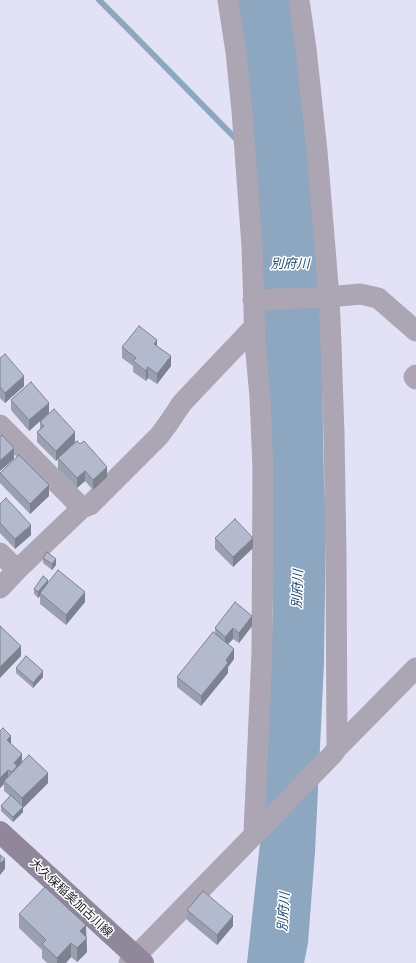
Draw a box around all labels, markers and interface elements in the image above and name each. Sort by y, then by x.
water label: 別府川 [271,256,309,272]
water label: 別府川 [290,569,306,609]
street label: 大久保稲美加古川線 [27,856,115,940]
water label: 別府川 [275,892,293,932]

